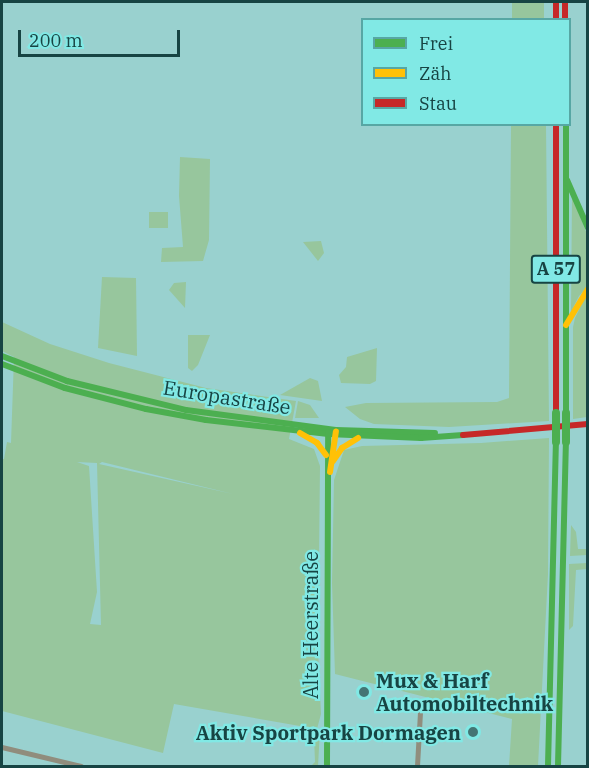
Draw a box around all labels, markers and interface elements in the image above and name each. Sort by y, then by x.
scale bar [21,18,183,56]
legend [361,18,571,126]
text: 200 m [29,29,83,52]
text: Frei [419,32,453,55]
text: Zäh [419,62,452,85]
text: Stau [419,92,457,115]
road number: A 57 [530,254,582,284]
street label: Europastraße [162,375,292,419]
street label: Alte Heerstraße [298,551,322,699]
place label: Mux & Harf Automobiltechnik [376,668,553,715]
marker: Mux & Harf Automobiltechnik [357,685,371,699]
place label: Aktiv Sportpark Dormagen [196,720,461,744]
marker: Aktiv Sportpark Dormagen [466,725,480,739]

